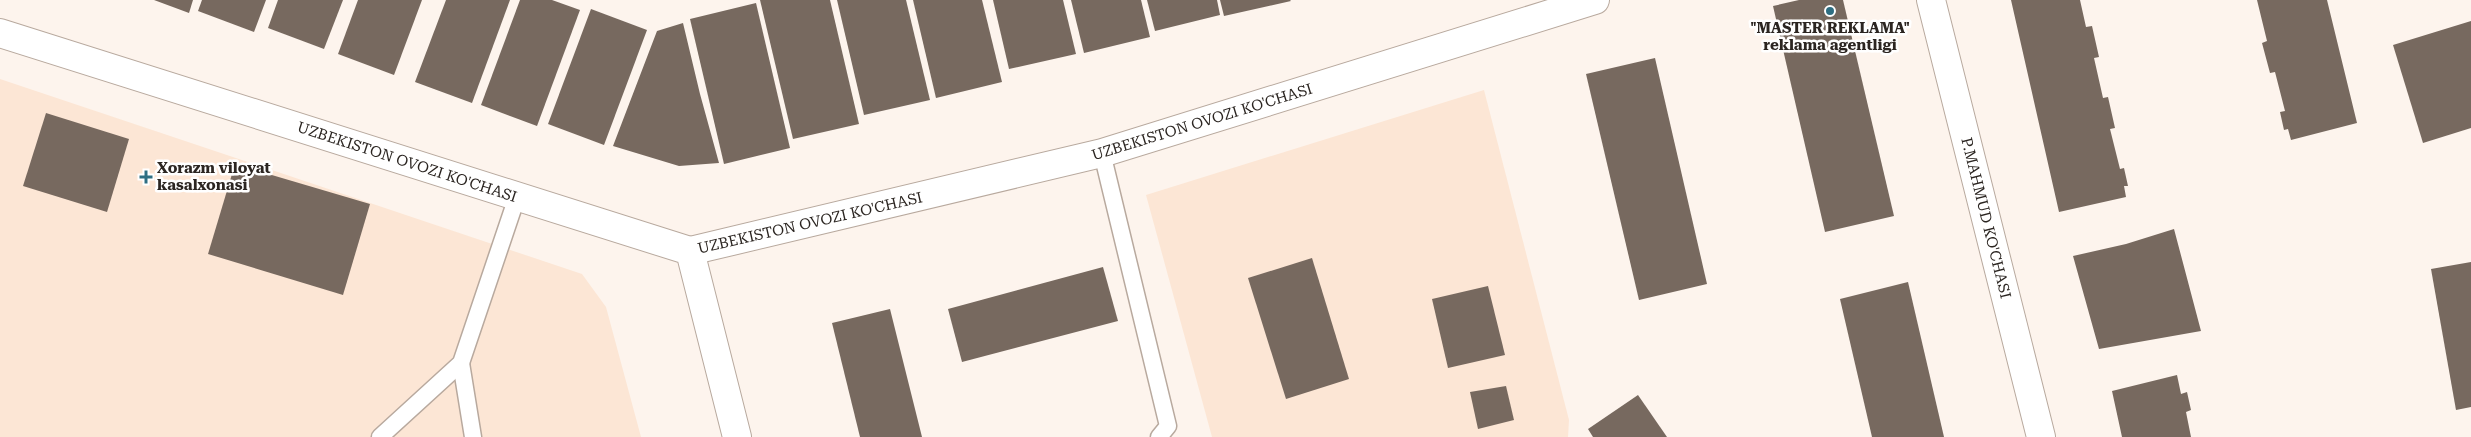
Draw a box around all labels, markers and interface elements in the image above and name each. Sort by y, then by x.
marker: "MASTER REKLAMA" reklama agentligi [1824,5,1836,17]
place label: "MASTER REKLAMA" reklama agentligi [1750,19,1910,54]
street label: UZBEKISTON OVOZI KO'CHASI [1089,80,1315,164]
street label: UZBEKISTON OVOZI KO'CHASI [295,118,519,206]
street label: P.MAHMUD KO'CHASI [1957,136,2015,300]
place label: Xorazm viloyat kasalxonasi [157,159,271,194]
marker: Xorazm viloyat kasalxonasi [139,170,153,184]
street label: UZBEKISTON OVOZI KO'CHASI [696,188,924,258]

